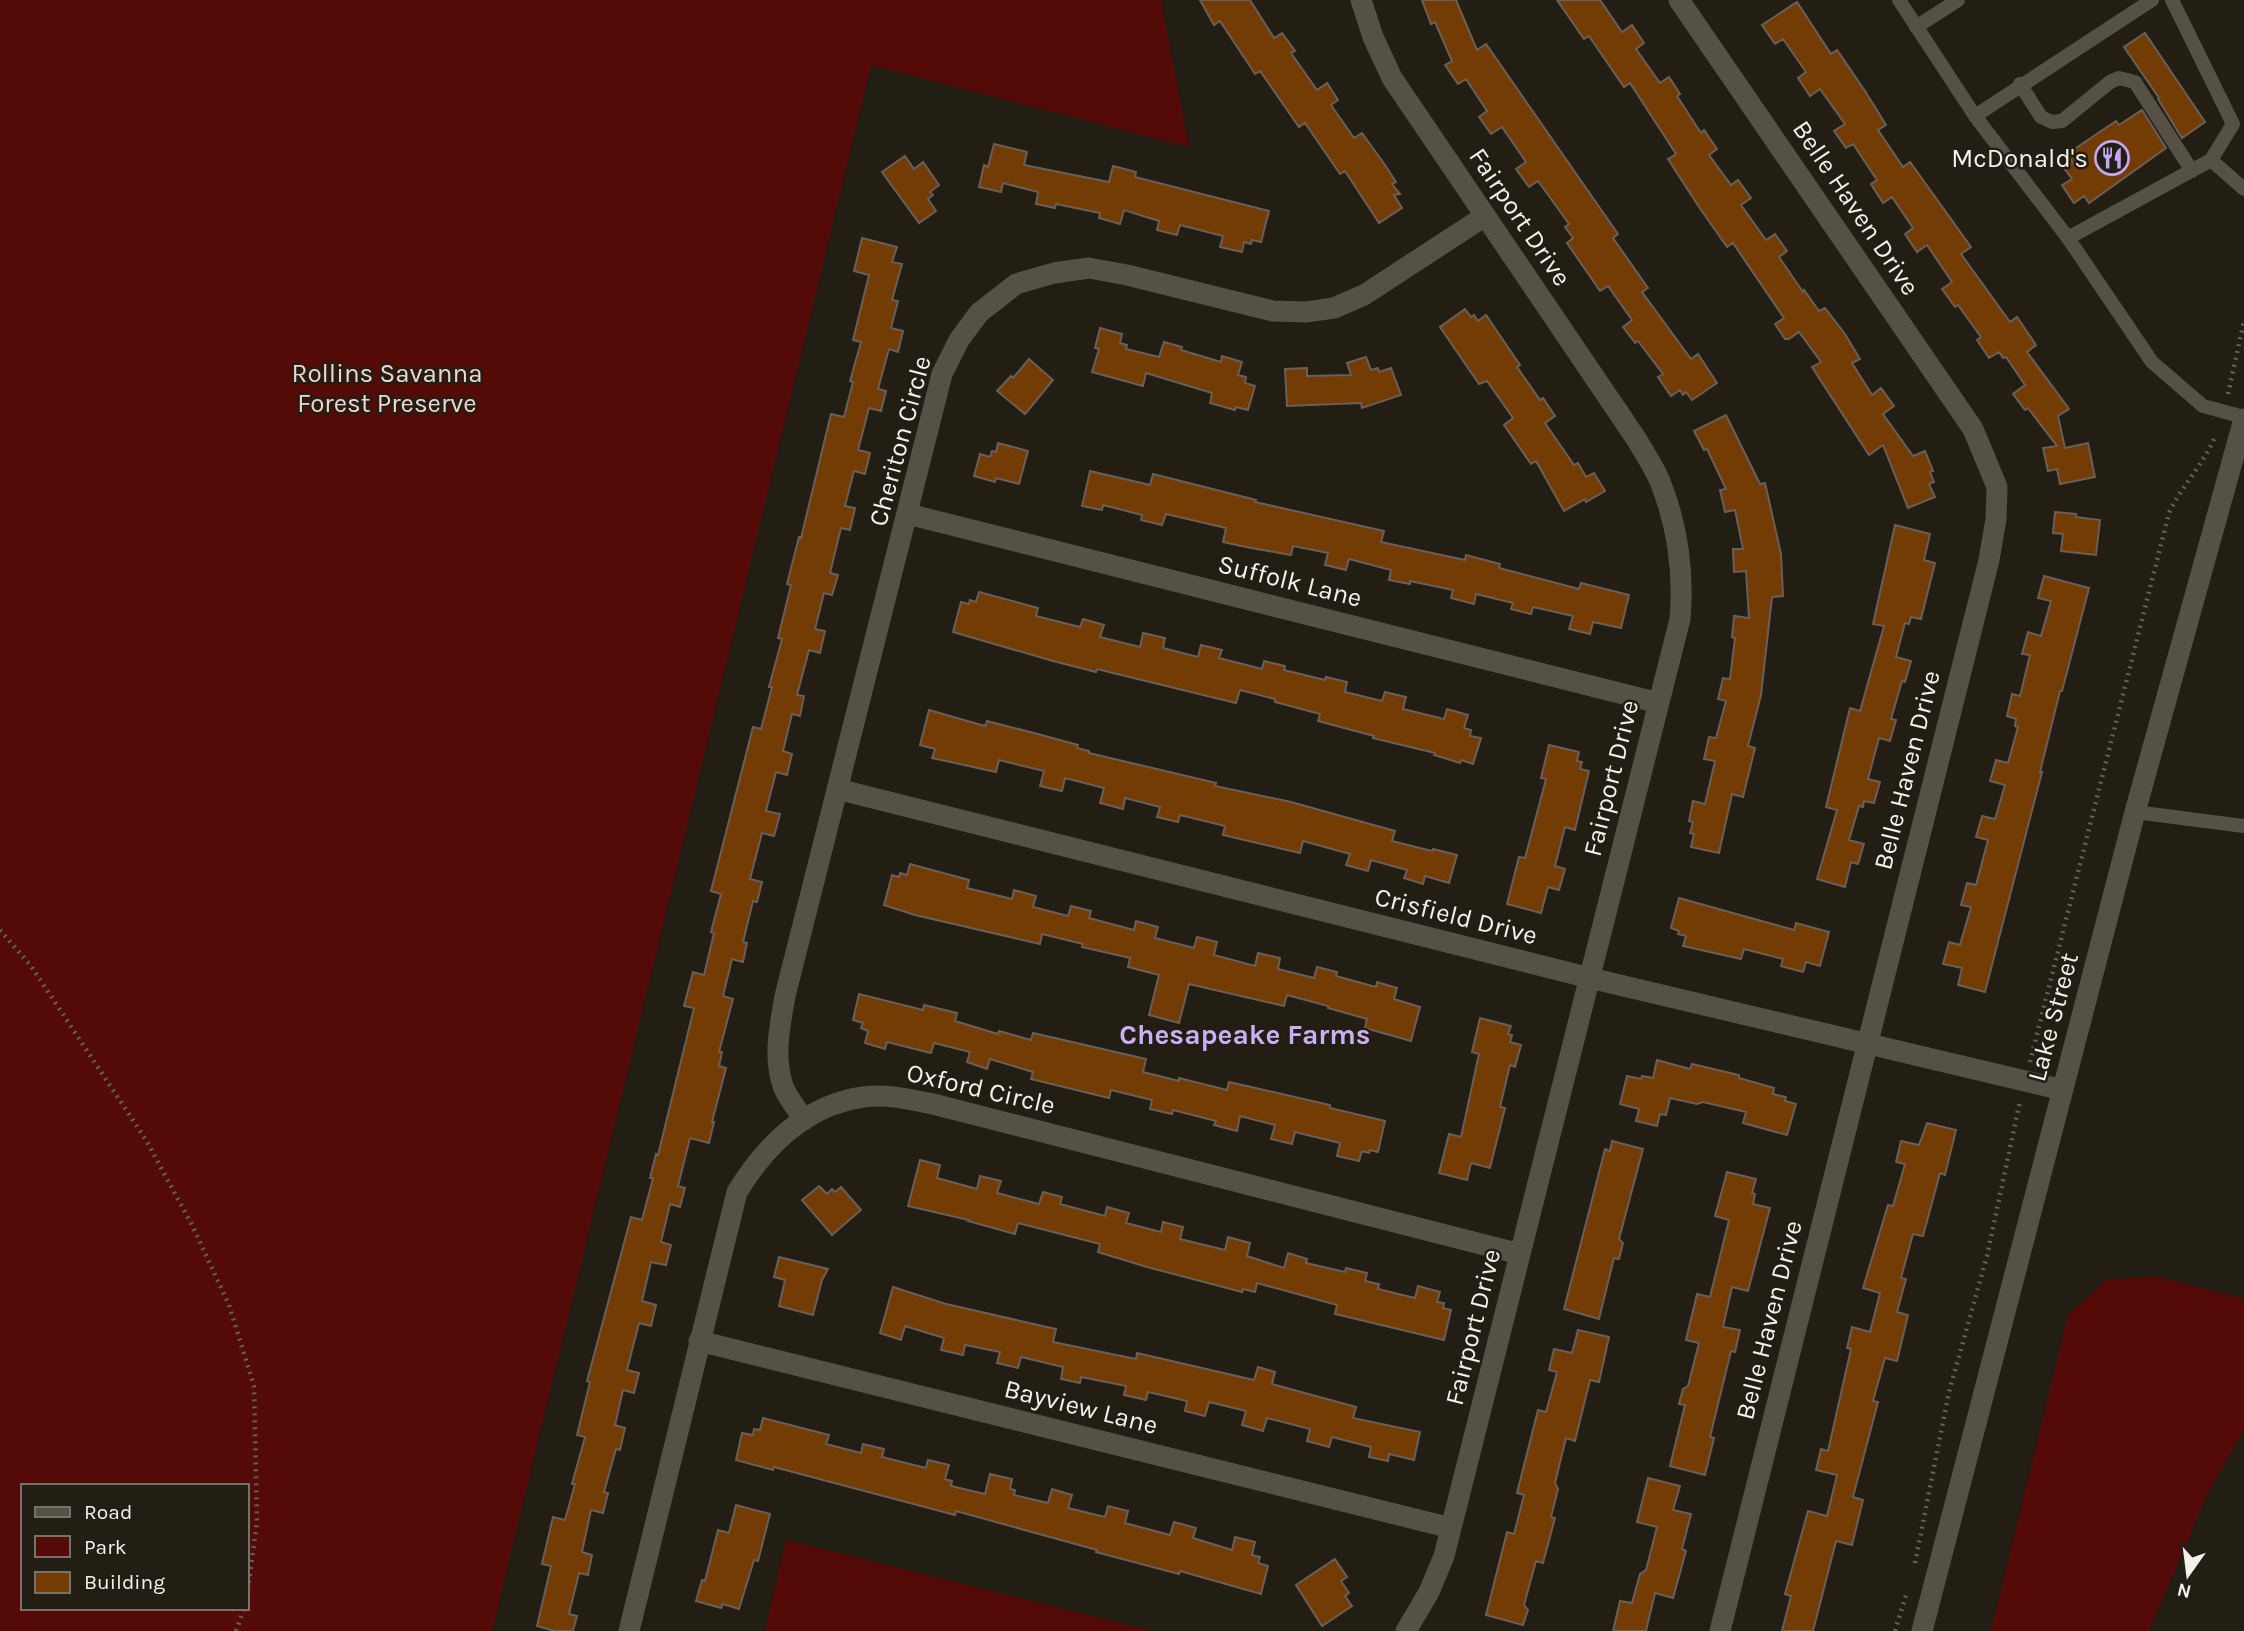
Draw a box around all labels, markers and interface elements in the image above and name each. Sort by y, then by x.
street label: Belle Haven Drive [1786,115,1926,301]
restaurant icon: McDonald's [2093,139,2131,177]
street label: Fairport Drive [1462,142,1578,292]
place label: McDonald's [1951,143,2088,174]
street label: Cheriton Circle [862,352,938,530]
park label: Rollins Savanna Forest Preserve [291,358,483,419]
street label: Suffolk Lane [1215,548,1365,614]
street label: Belle Haven Drive [1867,667,1947,873]
street label: Fairport Drive [1577,697,1645,859]
street label: Crisfield Drive [1372,881,1540,951]
street label: Lake Street [2021,949,2085,1085]
district label: Chesapeake Farms [1119,1018,1371,1051]
street label: Oxford Circle [904,1057,1058,1121]
street label: Belle Haven Drive [1729,1217,1809,1423]
street label: Fairport Drive [1439,1246,1507,1408]
street label: Bayview Lane [1001,1373,1161,1441]
legend [21,1484,248,1610]
text: Road [84,1500,132,1524]
text: Park [84,1535,127,1559]
north arrow [2153,1540,2223,1610]
text: Building [84,1570,165,1594]
text: N [2175,1578,2193,1603]

